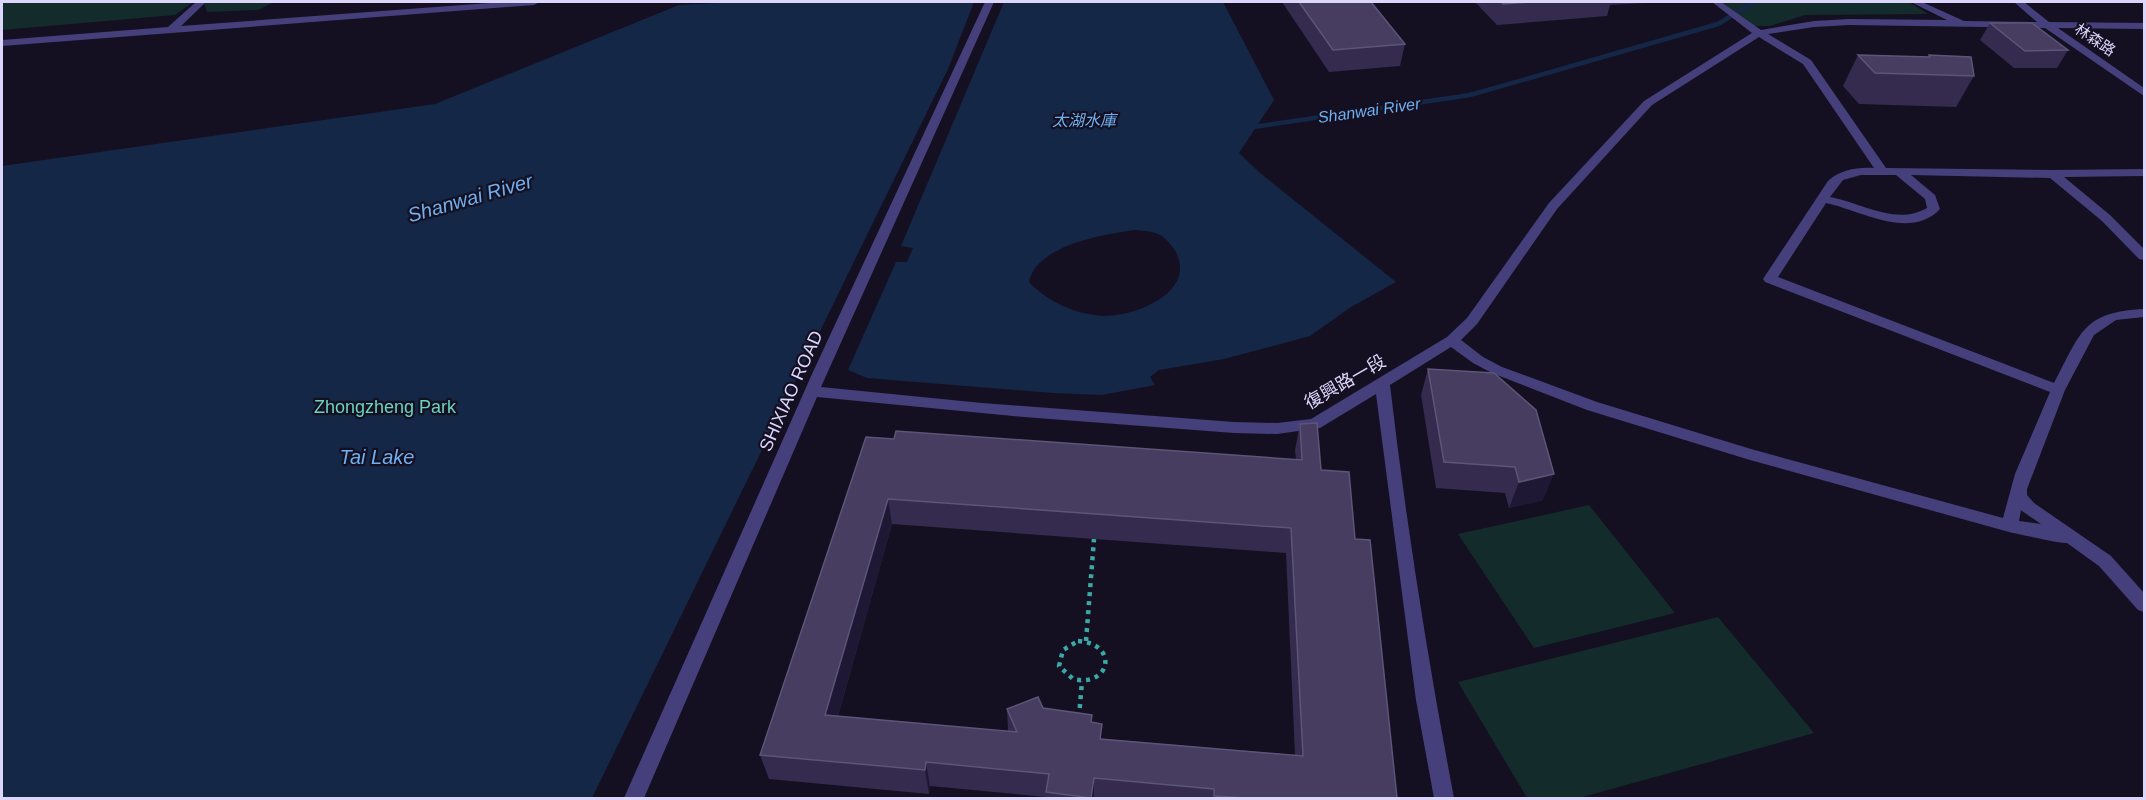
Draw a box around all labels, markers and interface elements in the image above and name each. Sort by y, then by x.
street label: 林森路 [2072,20,2119,59]
water label: Shanwai River [1317,95,1422,126]
water label: 太湖水庫 [1052,112,1119,129]
water label: Shanwai River [405,169,536,226]
street label: SHIXIAO ROAD [755,328,827,454]
street label: 復興路一段 [1301,351,1389,413]
park label: Zhongzheng Park [314,397,457,417]
water label: Tai Lake [340,446,414,468]

